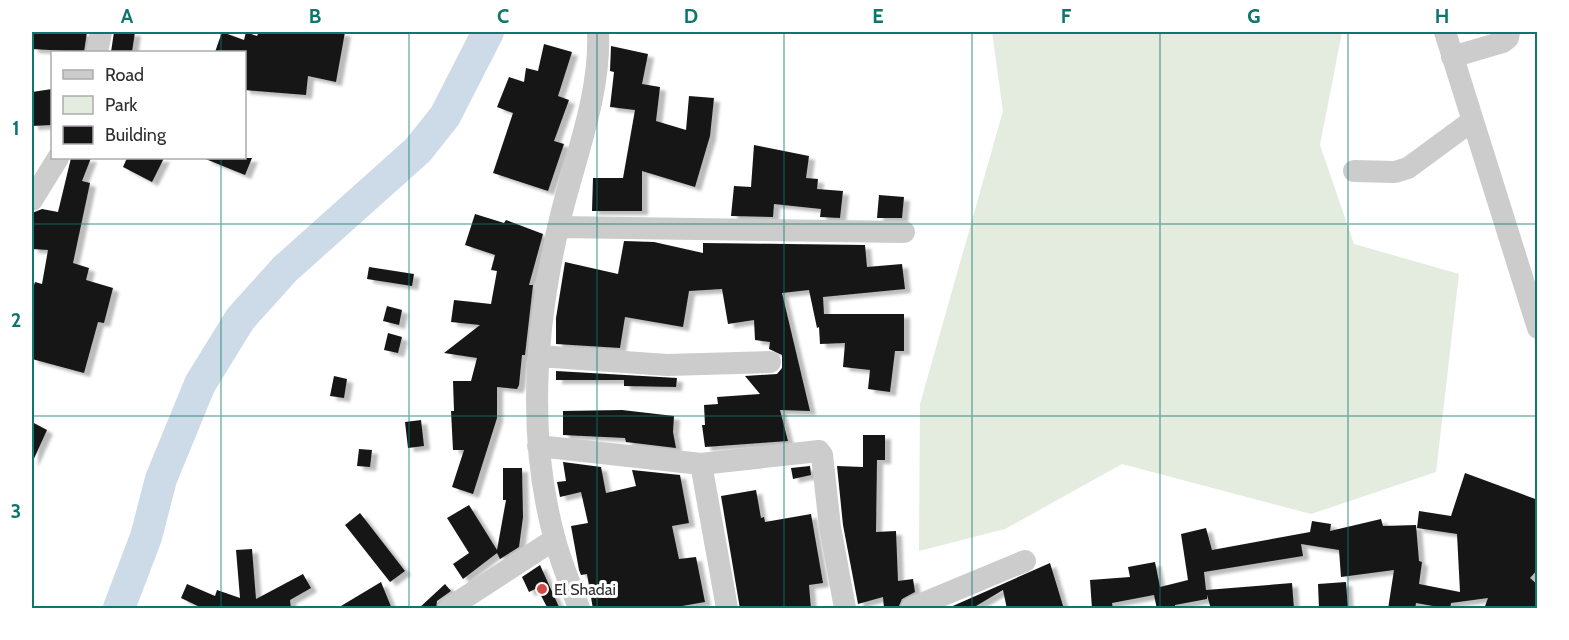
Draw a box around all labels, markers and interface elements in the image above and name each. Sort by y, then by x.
text: A [121,4,134,28]
text: B [309,4,321,28]
text: C [497,4,509,28]
text: D [684,4,698,28]
text: E [872,4,884,28]
text: F [1061,4,1072,28]
text: G [1247,4,1261,28]
text: H [1435,4,1449,28]
legend [51,51,246,159]
text: Road [105,64,144,86]
text: Park [105,94,138,116]
text: 1 [12,116,20,140]
text: Building [105,124,167,146]
text: 2 [11,308,21,332]
text: 3 [11,499,21,523]
place label: El Shadai [554,580,616,599]
marker: El Shadai [535,582,549,596]

